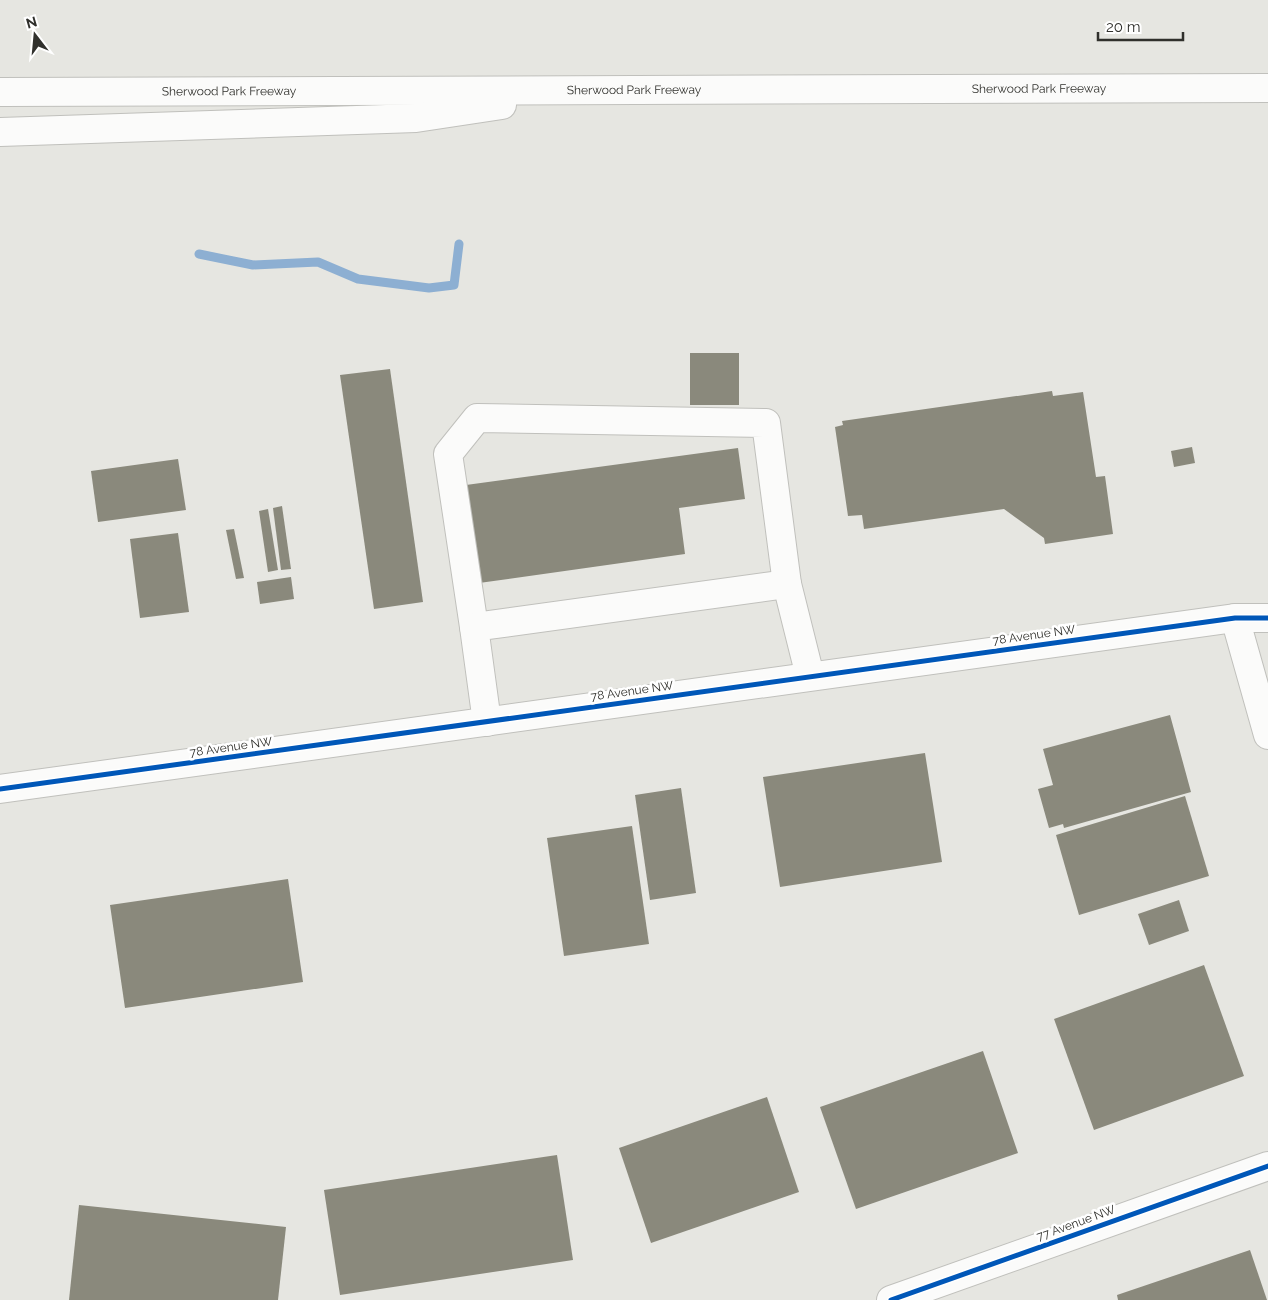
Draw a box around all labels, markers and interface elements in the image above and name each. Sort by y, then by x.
north arrow [10,10,60,60]
scale bar [1098,10,1183,42]
text: N [24,13,39,32]
text: 20 m [1106,18,1141,36]
street label: Sherwood Park Freeway [972,82,1107,96]
street label: Sherwood Park Freeway [567,83,702,97]
street label: Sherwood Park Freeway [162,84,297,98]
street label: 78 Avenue NW [992,622,1077,648]
street label: 78 Avenue NW [590,678,675,704]
street label: 78 Avenue NW [189,734,274,760]
street label: 77 Avenue NW [1035,1202,1118,1244]

